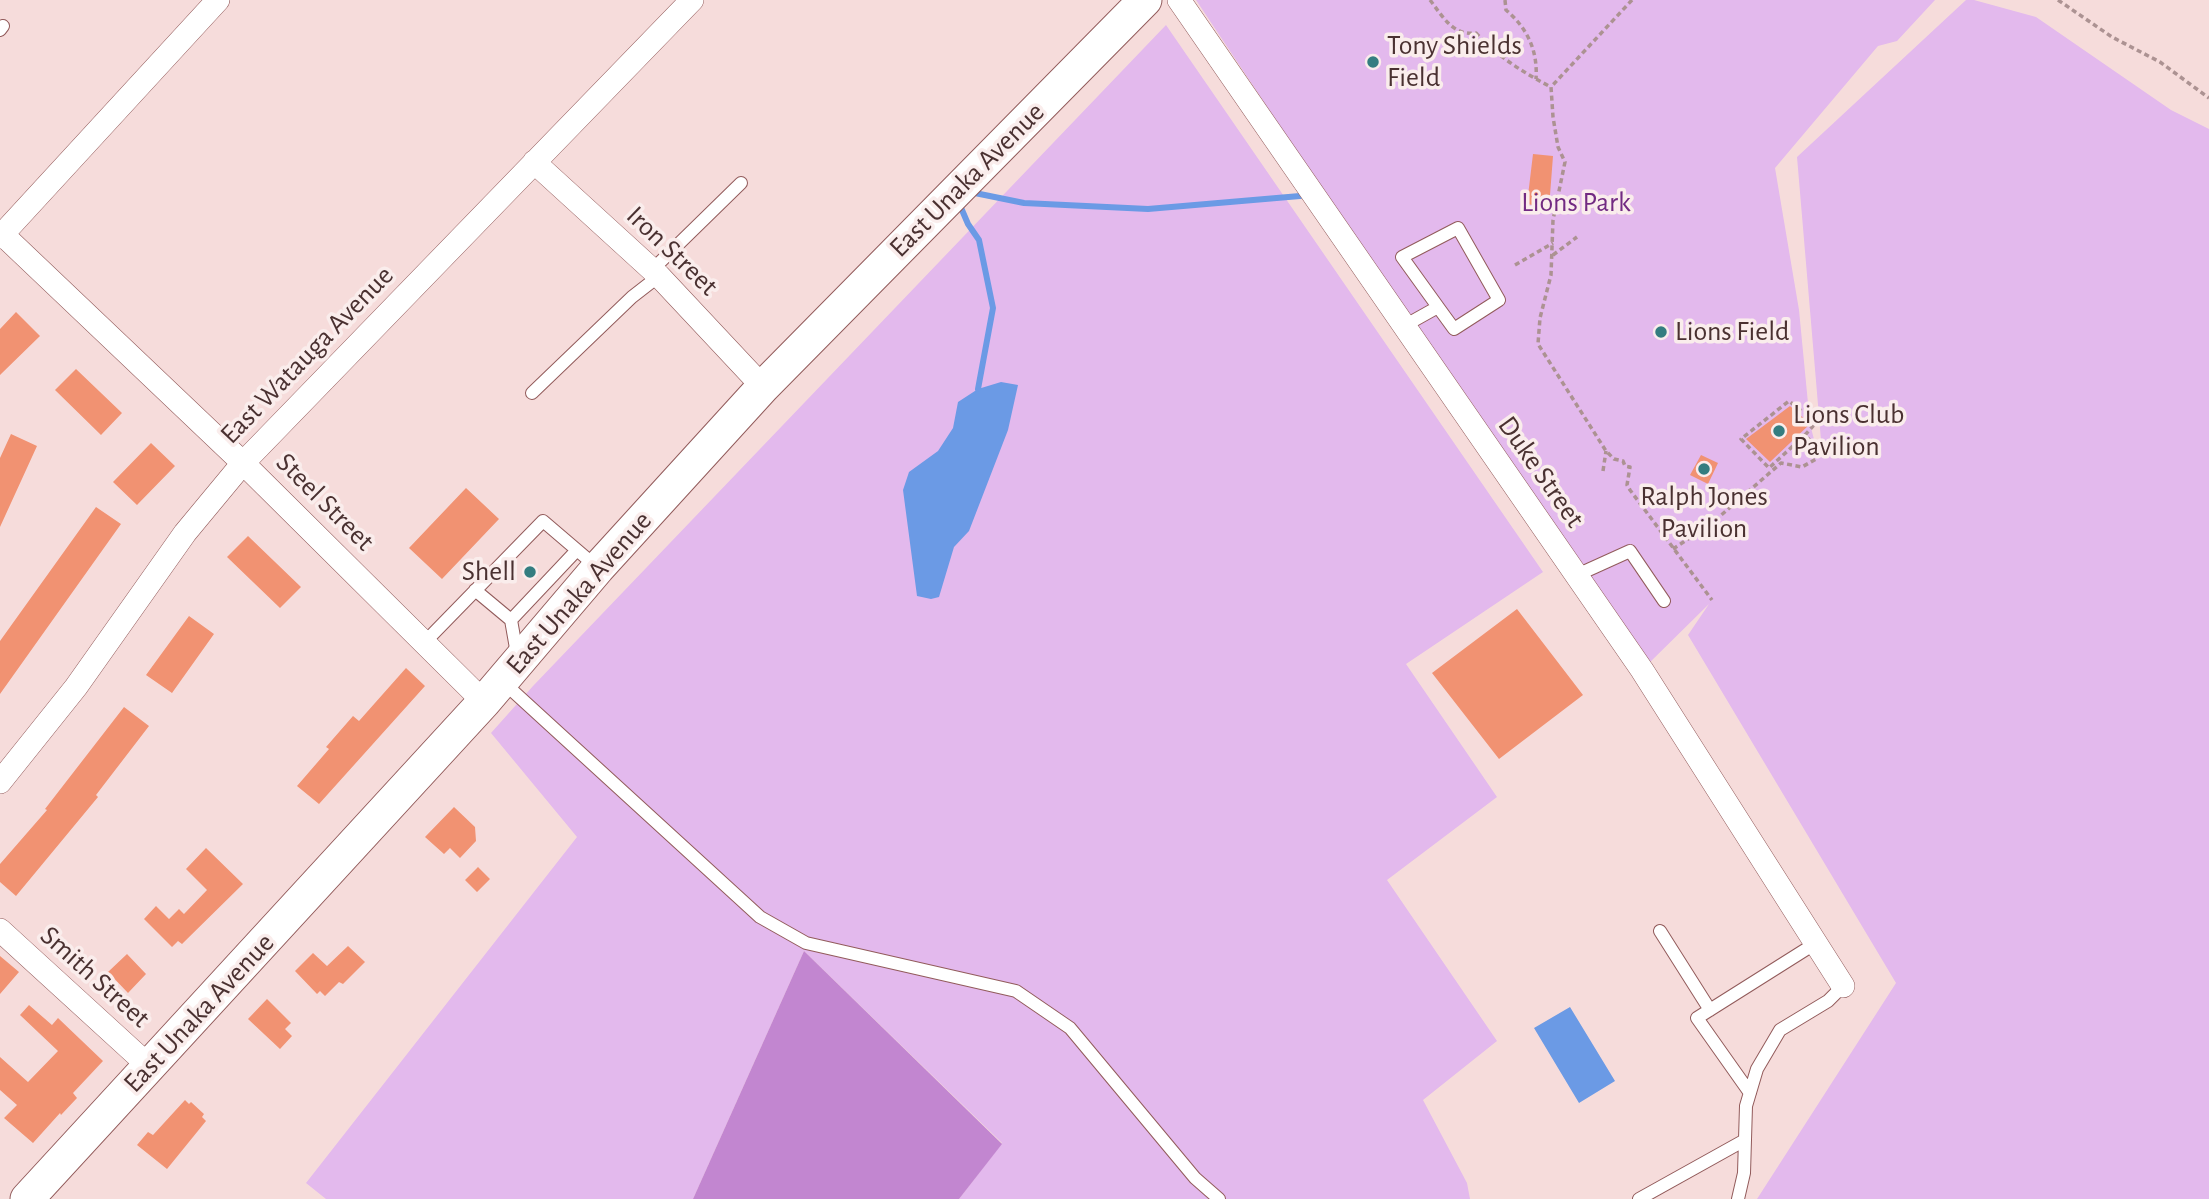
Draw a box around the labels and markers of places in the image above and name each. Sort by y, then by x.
place label: Tony Shields Field [1387,29,1522,95]
marker: Tony Shields Field [1365,54,1381,70]
place label: Lions Field [1675,315,1790,349]
marker: Lions Field [1653,324,1669,340]
place label: Lions Club Pavilion [1793,398,1904,464]
marker: Lions Club Pavilion [1771,423,1787,439]
marker: Ralph Jones Pavilion [1696,461,1712,477]
place label: Ralph Jones Pavilion [1640,480,1768,546]
place label: Shell [462,555,516,589]
marker: Shell [522,564,538,580]

